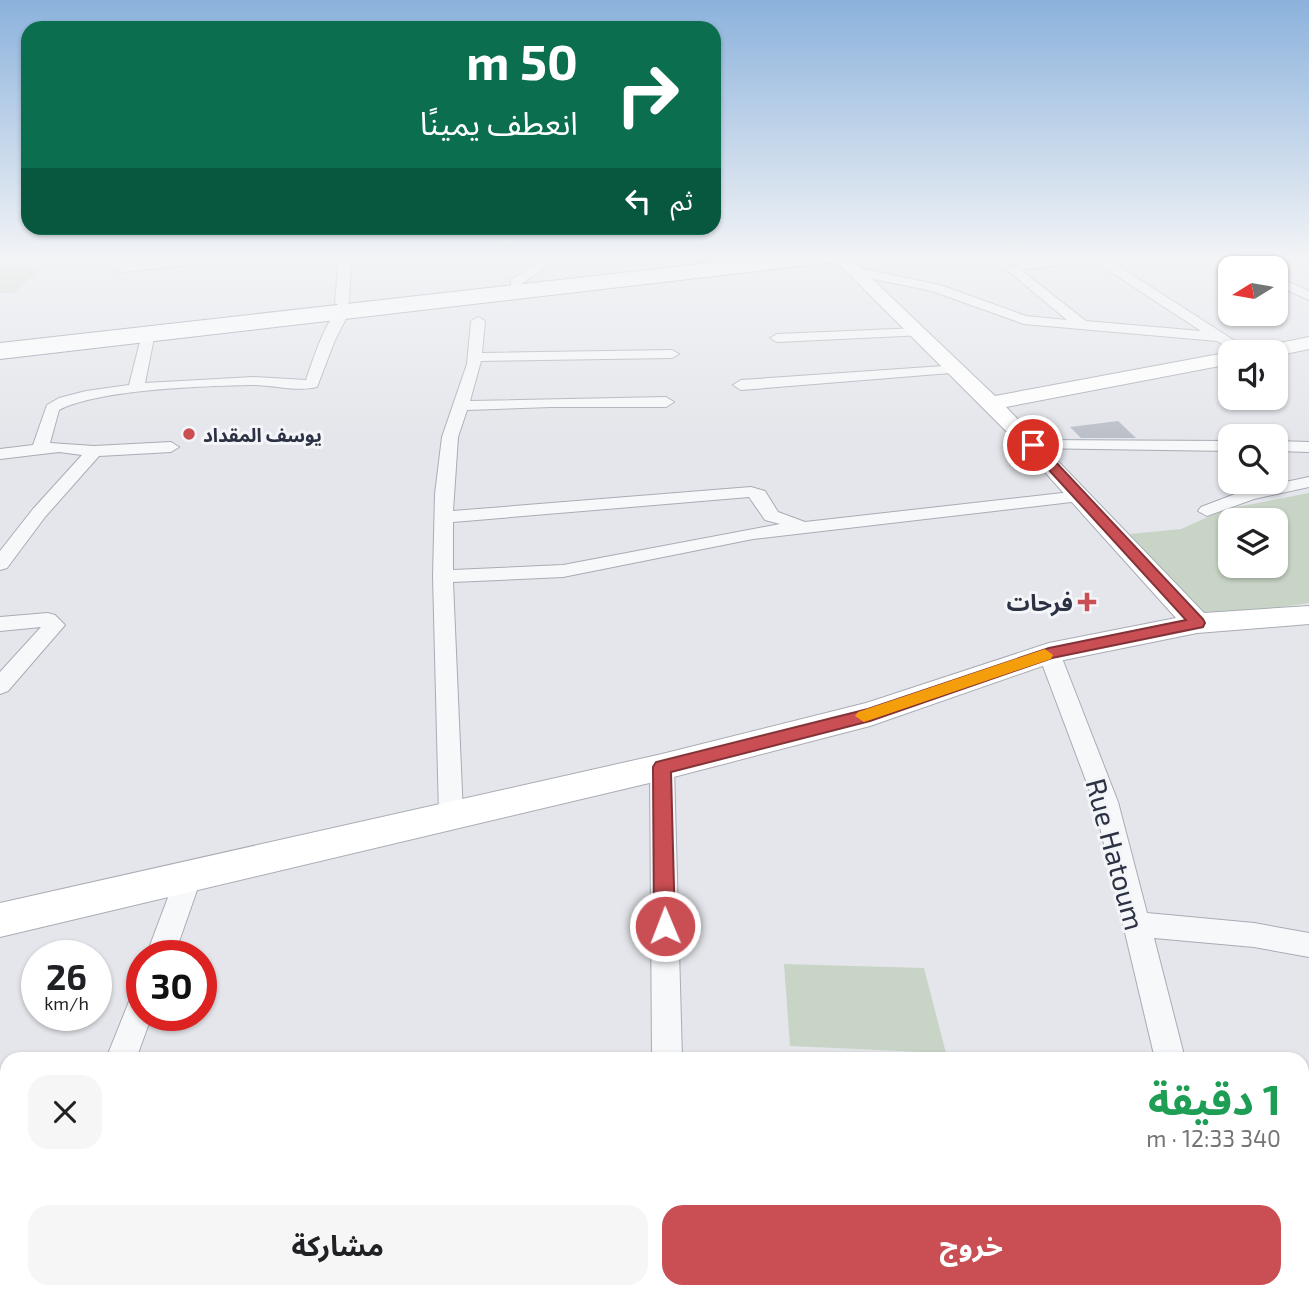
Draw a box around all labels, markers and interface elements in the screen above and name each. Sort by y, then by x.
text: 50 m [466,31,578,90]
icon: right [602,49,693,140]
text: انعطف يمينًا [420,103,578,141]
icon: left [619,182,657,220]
text: ثم [671,184,693,215]
north arrow [1218,256,1288,326]
map controls [1218,256,1288,578]
button: sound [1218,340,1288,410]
pin [1003,415,1063,475]
place label: يوسف المقداد [203,423,322,446]
button: search [1218,424,1288,494]
marker: يوسف المقداد [181,426,197,442]
icon: arrive [1014,426,1052,464]
button: layers [1218,508,1288,578]
place label: فرحات [1007,588,1073,617]
marker: فرحات [1079,594,1095,610]
street label: Rue Hatoum [1079,774,1153,934]
position arrow [628,889,702,963]
speed limit sign: 30 [126,940,217,1031]
text: 26 [46,955,87,997]
text: km/h [44,992,89,1014]
text: 1 دقيقة [1148,1073,1281,1123]
button: close [28,1075,102,1149]
text: 340 m · 12:33 [1146,1124,1281,1152]
button: مشاركة [28,1205,648,1285]
button: خروج [662,1205,1281,1285]

